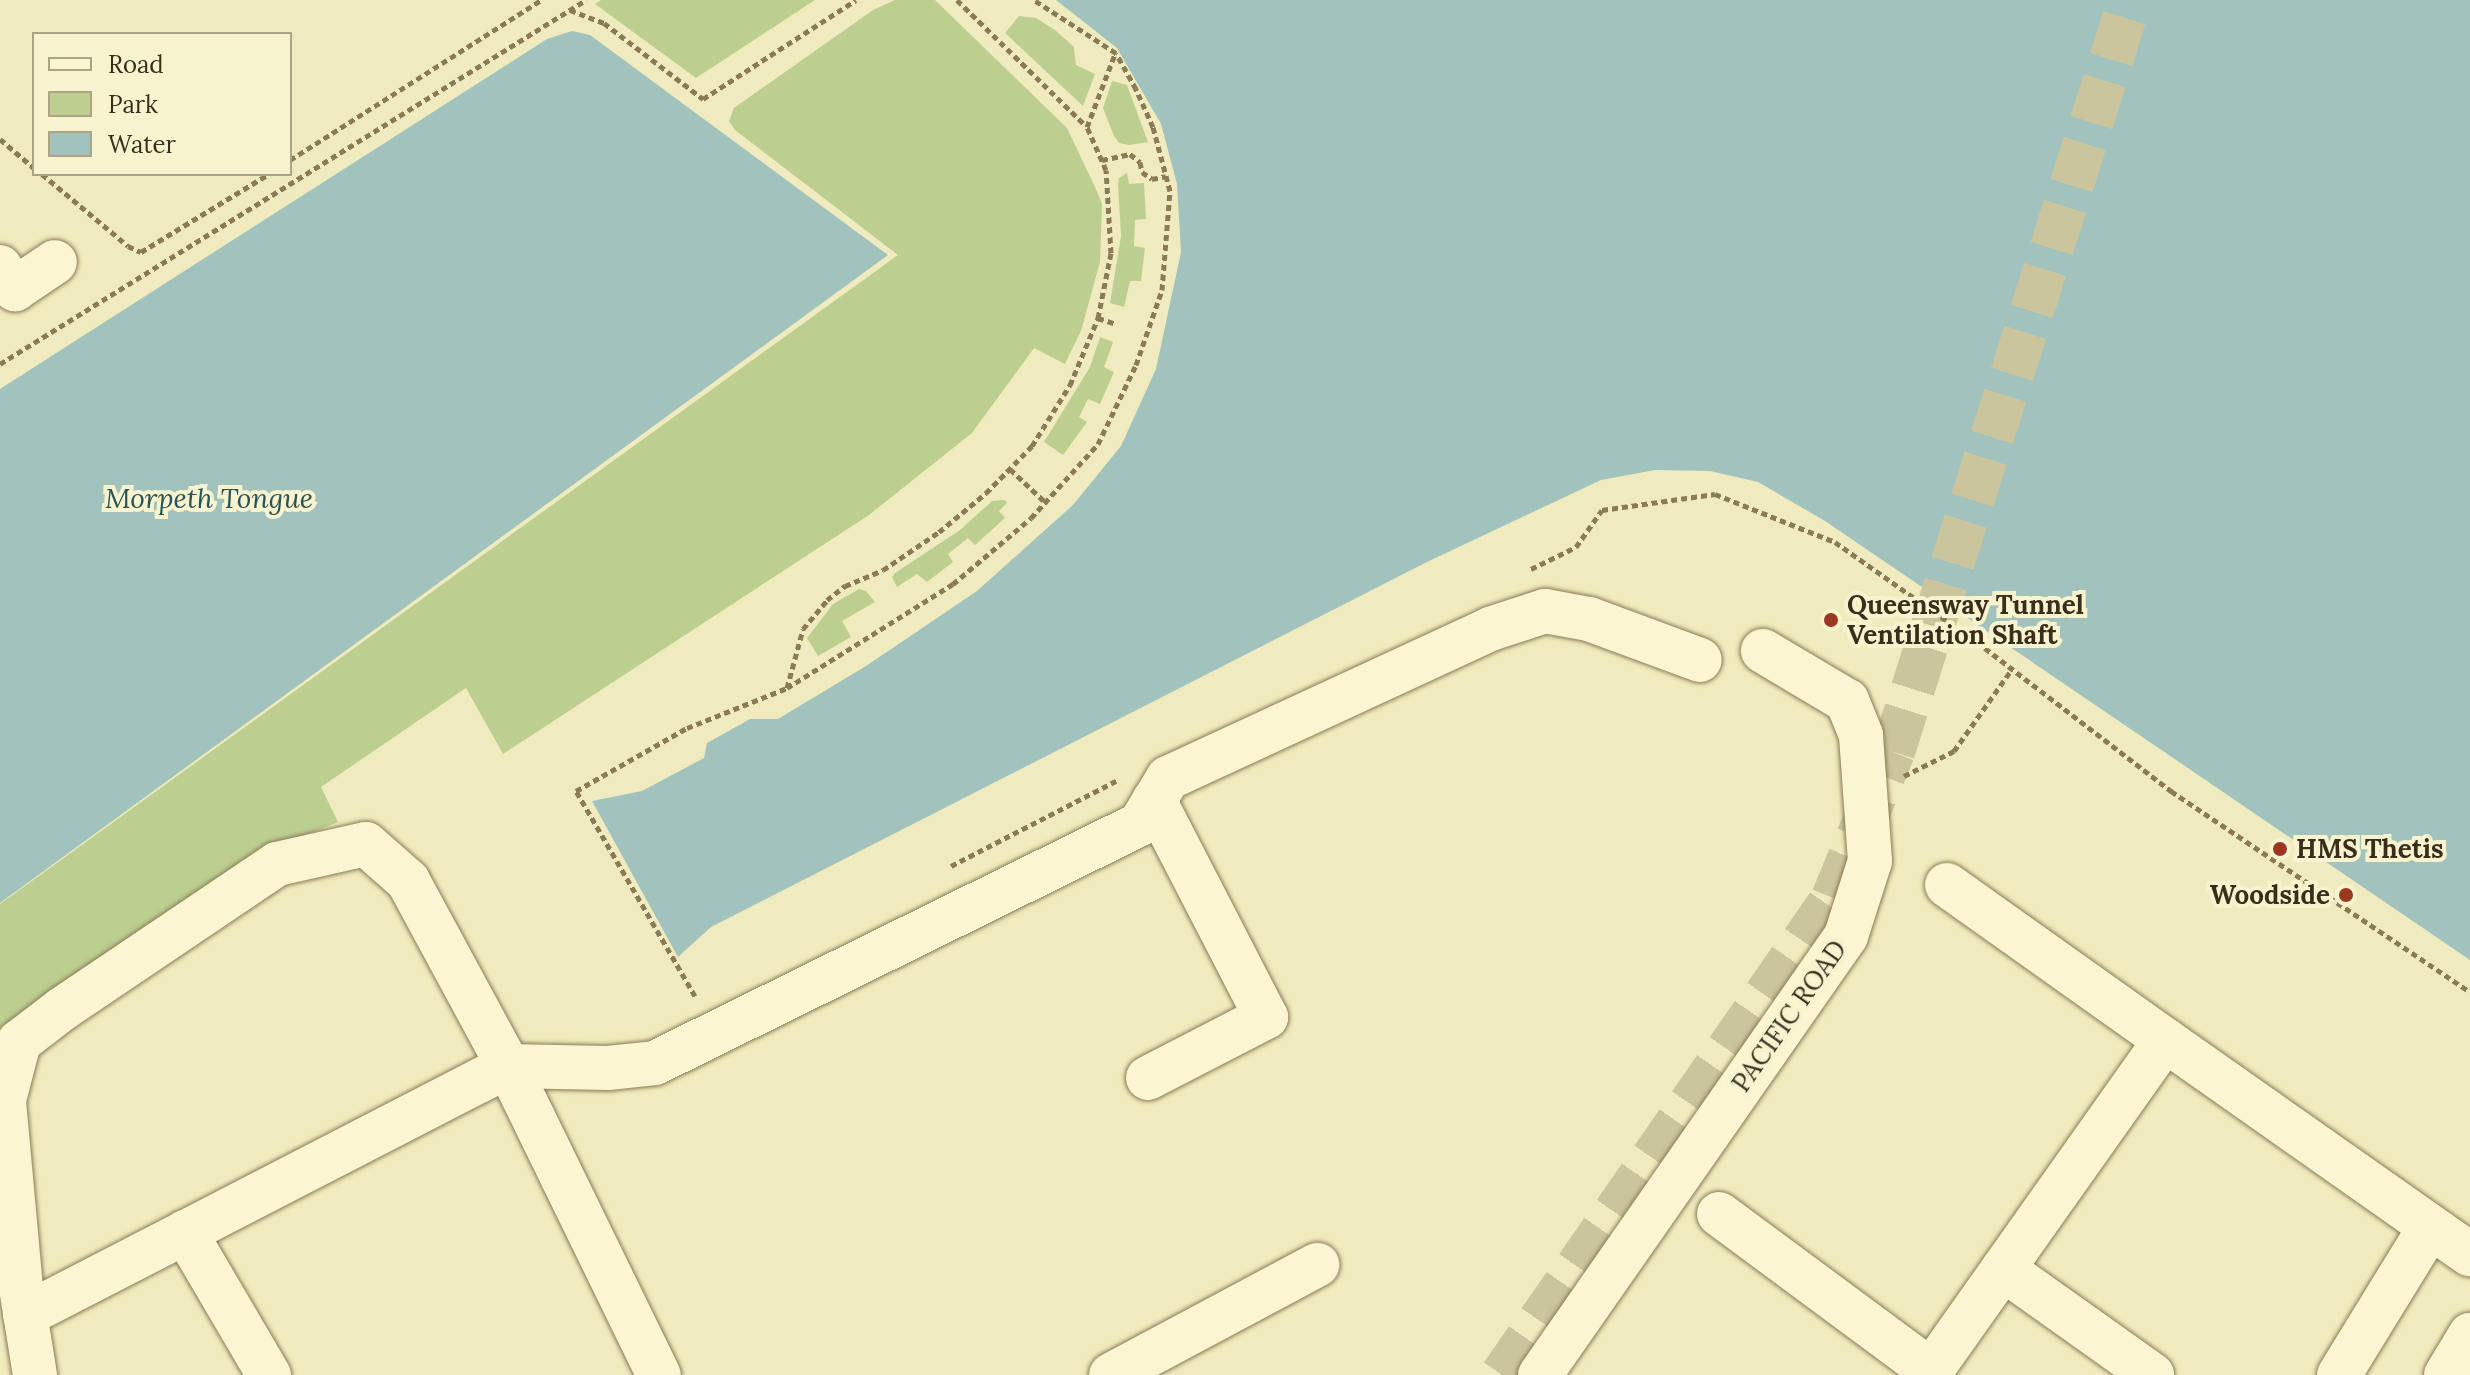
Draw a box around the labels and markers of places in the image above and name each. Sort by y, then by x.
place label: Queensway Tunnel Ventilation Shaft [1847,589,2084,650]
marker: Queensway Tunnel Ventilation Shaft [1822,611,1840,629]
place label: HMS Thetis [2296,833,2444,865]
marker: HMS Thetis [2271,840,2289,858]
place label: Woodside [2210,879,2330,911]
marker: Woodside [2337,886,2355,904]

